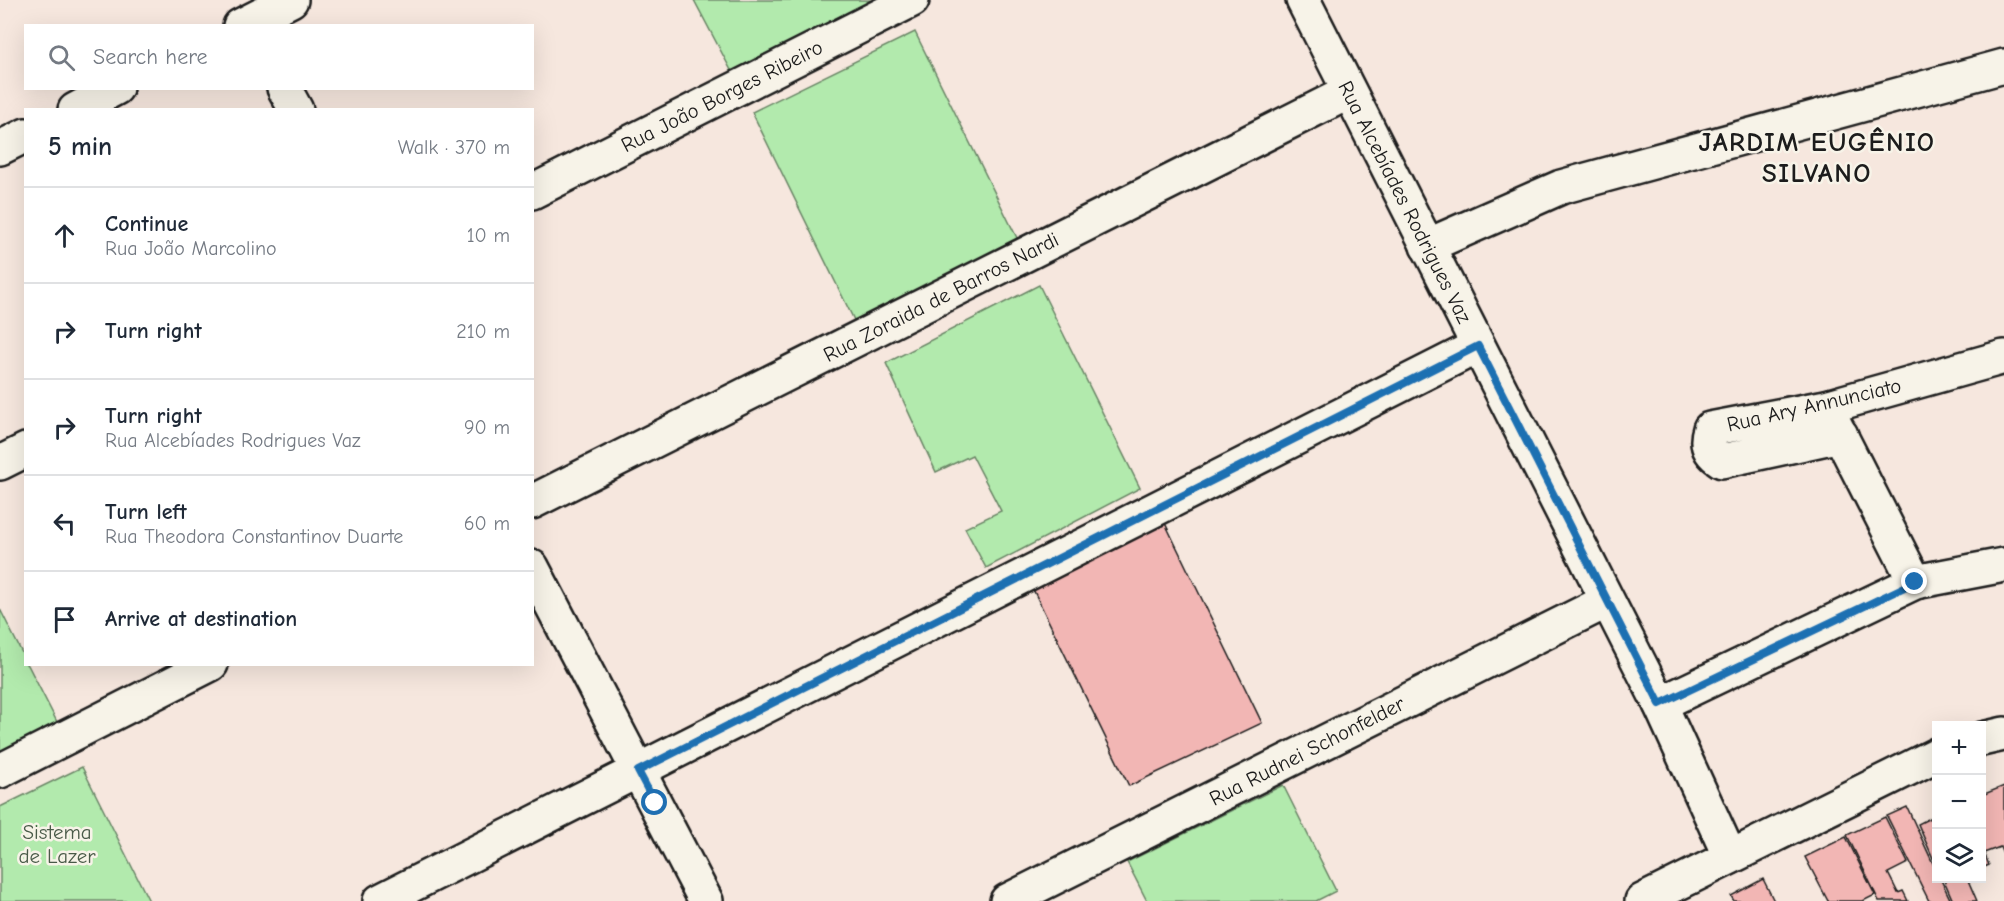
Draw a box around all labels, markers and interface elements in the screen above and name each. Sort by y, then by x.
search box [24,24,534,90]
street label: Rua João Borges Ribeiro [617,35,827,157]
icon: search [45,41,78,74]
text: Search here [93,44,208,70]
street label: Rua Alcebíades Rodrigues Vaz [1333,77,1477,327]
district label: JARDIM EUGÊNIO SILVANO [1698,127,1936,189]
text: 5 min [48,132,112,162]
text: Walk · 370 m [398,136,510,159]
text: Continue [105,211,188,237]
icon: ahead [48,219,81,252]
text: 10 m [467,224,510,247]
street label: Rua Zoraida de Barros Nardi [819,227,1063,367]
text: Rua João Marcolino [105,237,277,260]
icon: right [48,315,81,348]
text: Turn right [105,318,202,344]
text: 210 m [456,320,510,343]
street label: Rua Ary Annunciato [1725,373,1903,437]
text: Turn right [105,403,202,429]
icon: right [48,411,81,444]
text: 90 m [464,416,510,439]
text: Rua Alcebíades Rodrigues Vaz [105,429,361,452]
text: Turn left [105,499,187,525]
icon: left [48,507,81,540]
text: 60 m [464,512,510,535]
text: Rua Theodora Constantinov Duarte [105,525,403,548]
route end [1901,568,1927,594]
icon: arrive [48,603,81,636]
text: Arrive at destination [105,606,297,632]
street label: Rua Rudnei Schonfelder [1205,691,1409,811]
map controls [1932,721,1986,883]
button: + [1932,721,1986,775]
button: − [1932,775,1986,829]
route start [641,789,667,815]
park label: Sistema de Lazer [18,820,96,868]
button: layers [1932,829,1986,883]

